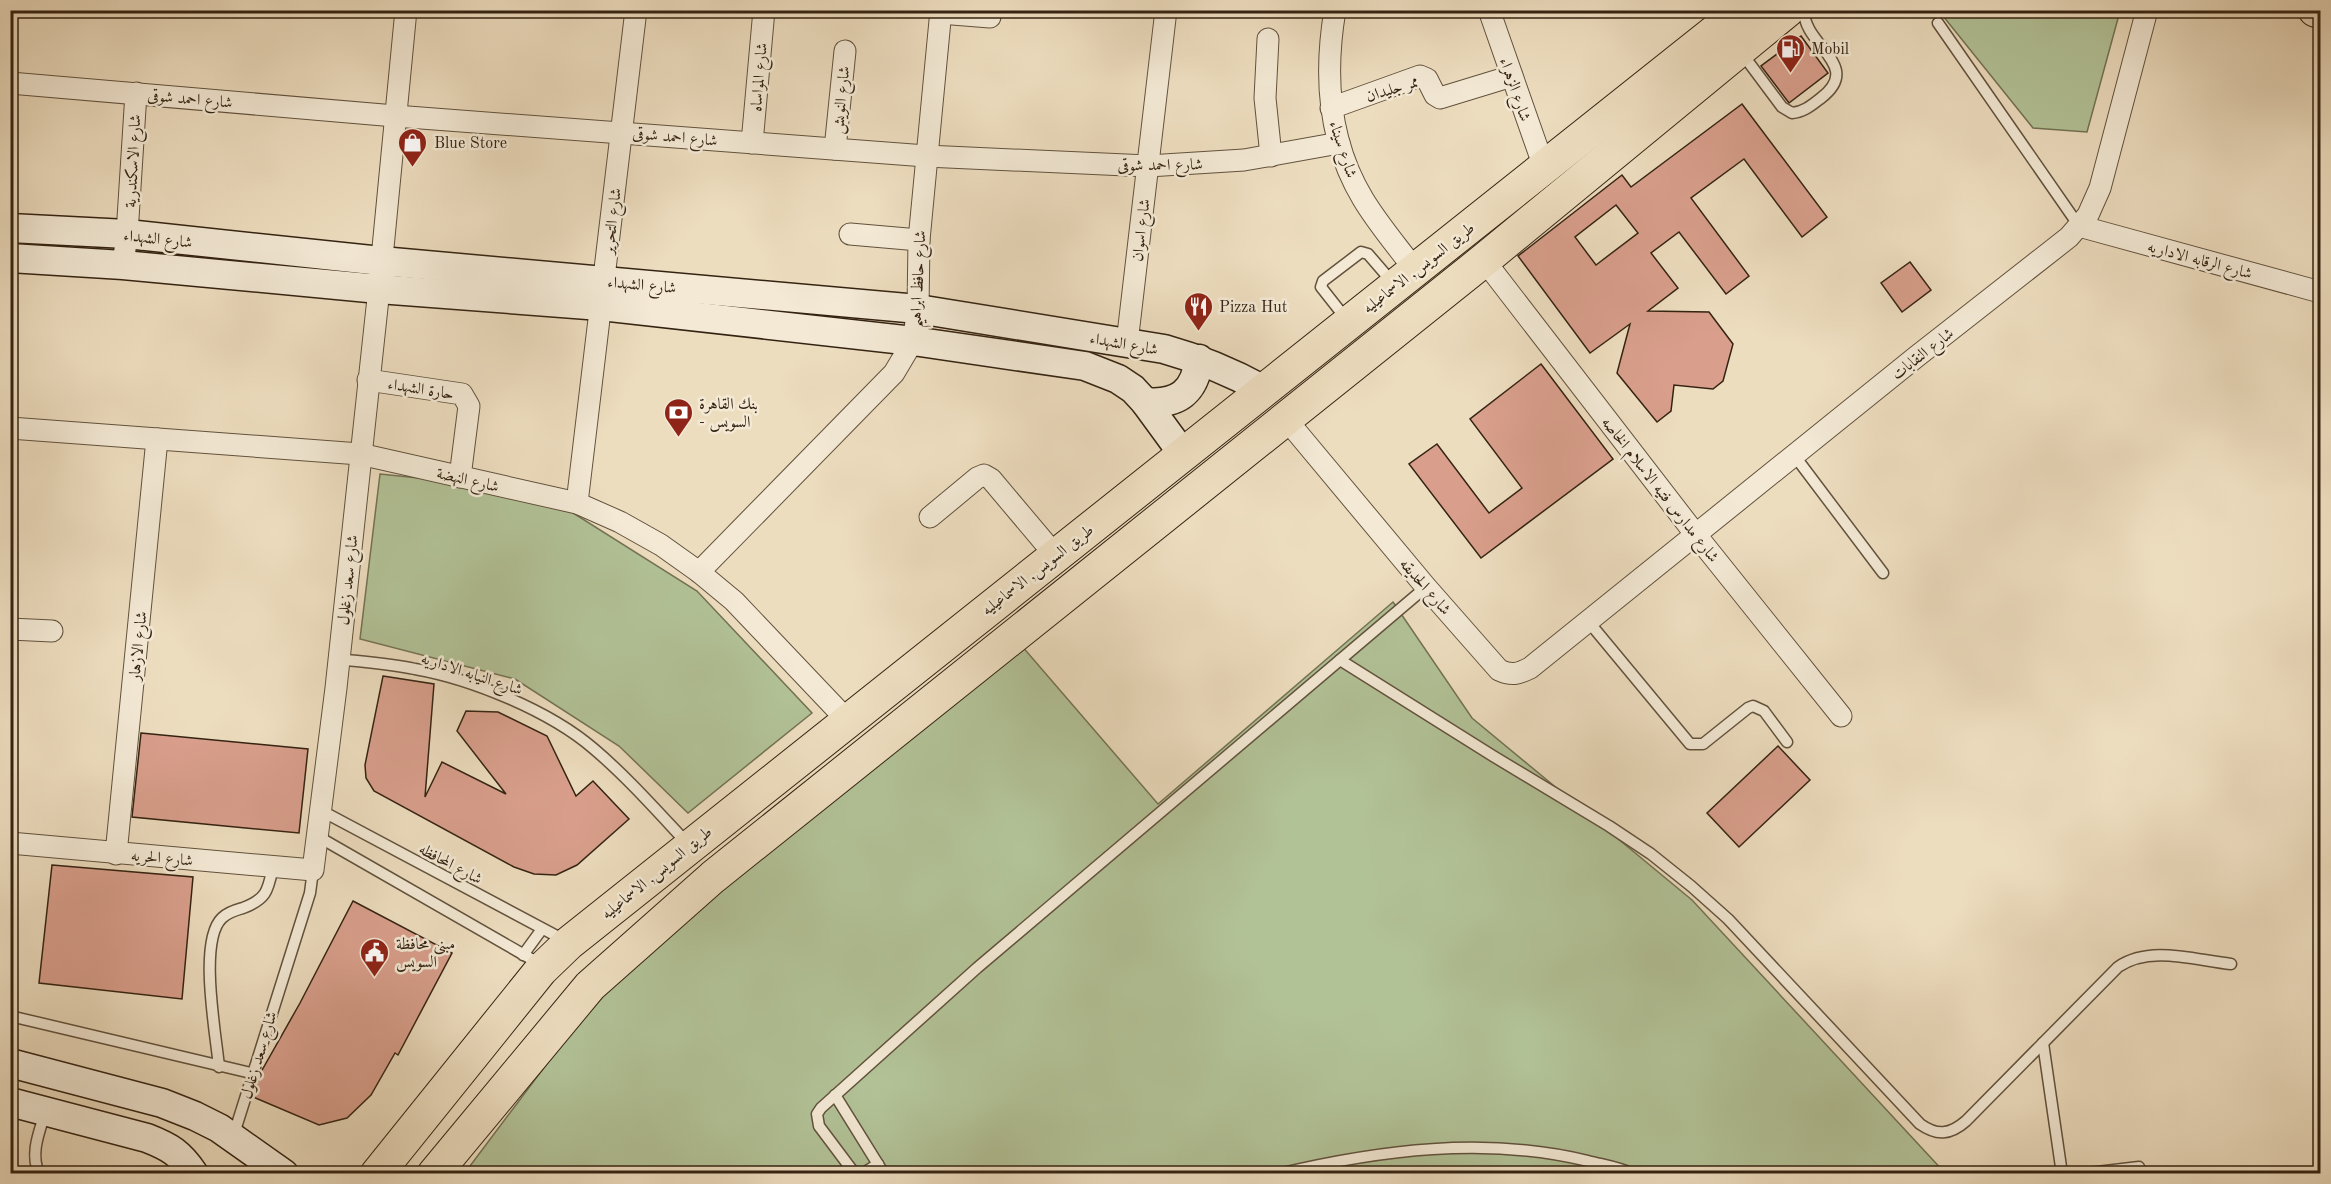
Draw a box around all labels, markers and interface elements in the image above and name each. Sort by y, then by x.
fuel station icon: Mobil [1774,32,1806,74]
street label: شارع المواساه [749,42,775,113]
place label: Mobil [1811,42,1849,58]
street label: شارع الزهراء [1492,55,1533,125]
street label: شارع النويش [830,65,857,135]
street label: ممر جليدان [1364,74,1421,106]
street label: شارع احمد شوقى [146,87,233,116]
street label: شارع الاسكندرية [122,114,148,208]
street label: شارع سيناء [1322,119,1359,181]
street label: شارع احمد شوقى [631,125,718,154]
shop icon: Blue Store [397,126,429,168]
place label: Blue Store [434,136,507,152]
street label: شارع احمد شوقى [1117,156,1203,179]
street label: شارع التحرير [601,187,629,258]
street label: شارع اسوان [1130,198,1158,263]
street label: طريق السويس, الاسماعيليه [1360,220,1479,318]
street label: شارع الشهداء [122,228,193,256]
street label: شارع حافظ ابراهيم [907,230,937,329]
street label: شارع الرقابه الاداريه [2144,238,2254,286]
street label: شارع الشهداء [606,275,677,301]
restaurant icon: Pizza Hut [1182,290,1214,332]
place label: Pizza Hut [1219,300,1288,316]
street label: شارع النقابات [1889,326,1960,387]
street label: شارع الشهداء [1088,331,1159,363]
street label: حارة الشهداء [386,377,455,404]
bank icon: بنك القاهرة - السويس [662,396,694,438]
place label: بنك القاهرة - السويس [699,396,758,432]
street label: شارع مدارس فتيه الاسلام الخاصه [1594,415,1721,569]
street label: شارع النهضة [434,466,500,500]
street label: طريق السويس, الاسماعيليه [979,522,1098,620]
street label: شارع سعد زغلول [336,534,366,627]
street label: شارع الحديقه [1393,556,1453,621]
street label: شارع الازهار [127,611,155,684]
street label: شارع النيابه الاداريه [418,651,524,703]
street label: طريق السويس, الاسماعيليه [599,824,716,924]
street label: شارع المحافظه [414,841,485,892]
street label: شارع الحريه [130,848,194,874]
public building icon: مبنى محافظة السويس [359,936,391,978]
place label: مبنى محافظة السويس [396,937,455,972]
street label: شارع سعد زغلول [239,1010,285,1102]

